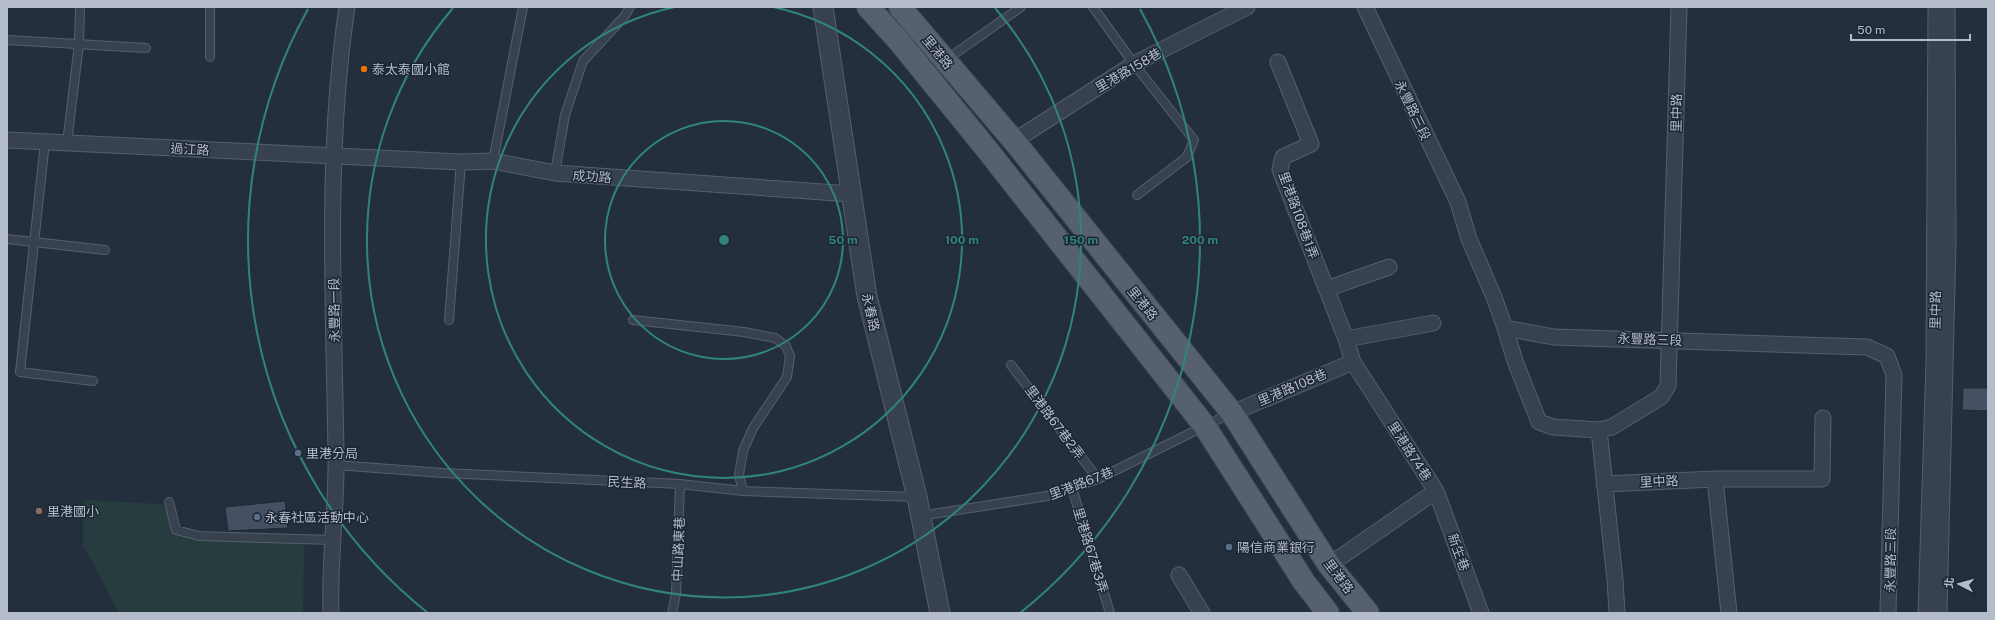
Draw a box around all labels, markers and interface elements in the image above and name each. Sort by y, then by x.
scale bar [1851,16,1970,42]
text: 50 m [1857,23,1885,37]
street label: 里港路 [919,33,956,72]
street label: 里港路158巷 [1092,45,1164,95]
place label: 泰太泰國小館 [372,62,450,77]
marker: 泰太泰國小館 [359,64,369,74]
street label: 永豐路三段 [1392,78,1434,143]
street label: 里中路 [1669,93,1684,133]
street label: 過江路 [170,141,210,158]
street label: 成功路 [572,168,612,185]
street label: 里港路108巷1弄 [1276,169,1321,261]
centre of rings [717,233,731,247]
text: 50 m [828,233,858,247]
text: 100 m [945,233,979,247]
text: 150 m [1064,233,1098,247]
text: 200 m [1182,233,1218,247]
street label: 永豐路一段 [326,277,343,343]
street label: 里港路 [1125,283,1161,323]
street label: 里中路 [1928,290,1943,330]
street label: 永春路 [859,291,882,333]
street label: 永豐路三段 [1617,331,1683,348]
street label: 里港路108巷 [1255,366,1329,409]
street label: 里港路67巷2弄 [1022,382,1087,462]
street label: 里港路74巷 [1385,419,1434,484]
place label: 里港分局 [306,446,358,461]
marker: 里港分局 [293,448,303,458]
street label: 里港路67巷 [1047,464,1115,503]
street label: 里中路 [1639,473,1679,490]
street label: 民生路 [607,474,647,491]
place label: 里港國小 [47,504,99,519]
street label: 里港路67巷3弄 [1070,505,1111,595]
marker: 里港國小 [34,506,44,516]
place label: 永春社區活動中心 [265,510,369,525]
marker: 永春社區活動中心 [252,512,262,522]
street label: 中山路東巷 [670,516,687,582]
street label: 永豐路三段 [1882,527,1899,593]
street label: 新生巷 [1445,531,1472,573]
place label: 陽信商業銀行 [1237,540,1315,555]
marker: 陽信商業銀行 [1224,542,1234,552]
street label: 里港路 [1321,556,1356,596]
north arrow [1939,564,1979,604]
text: 北 [1943,577,1956,589]

